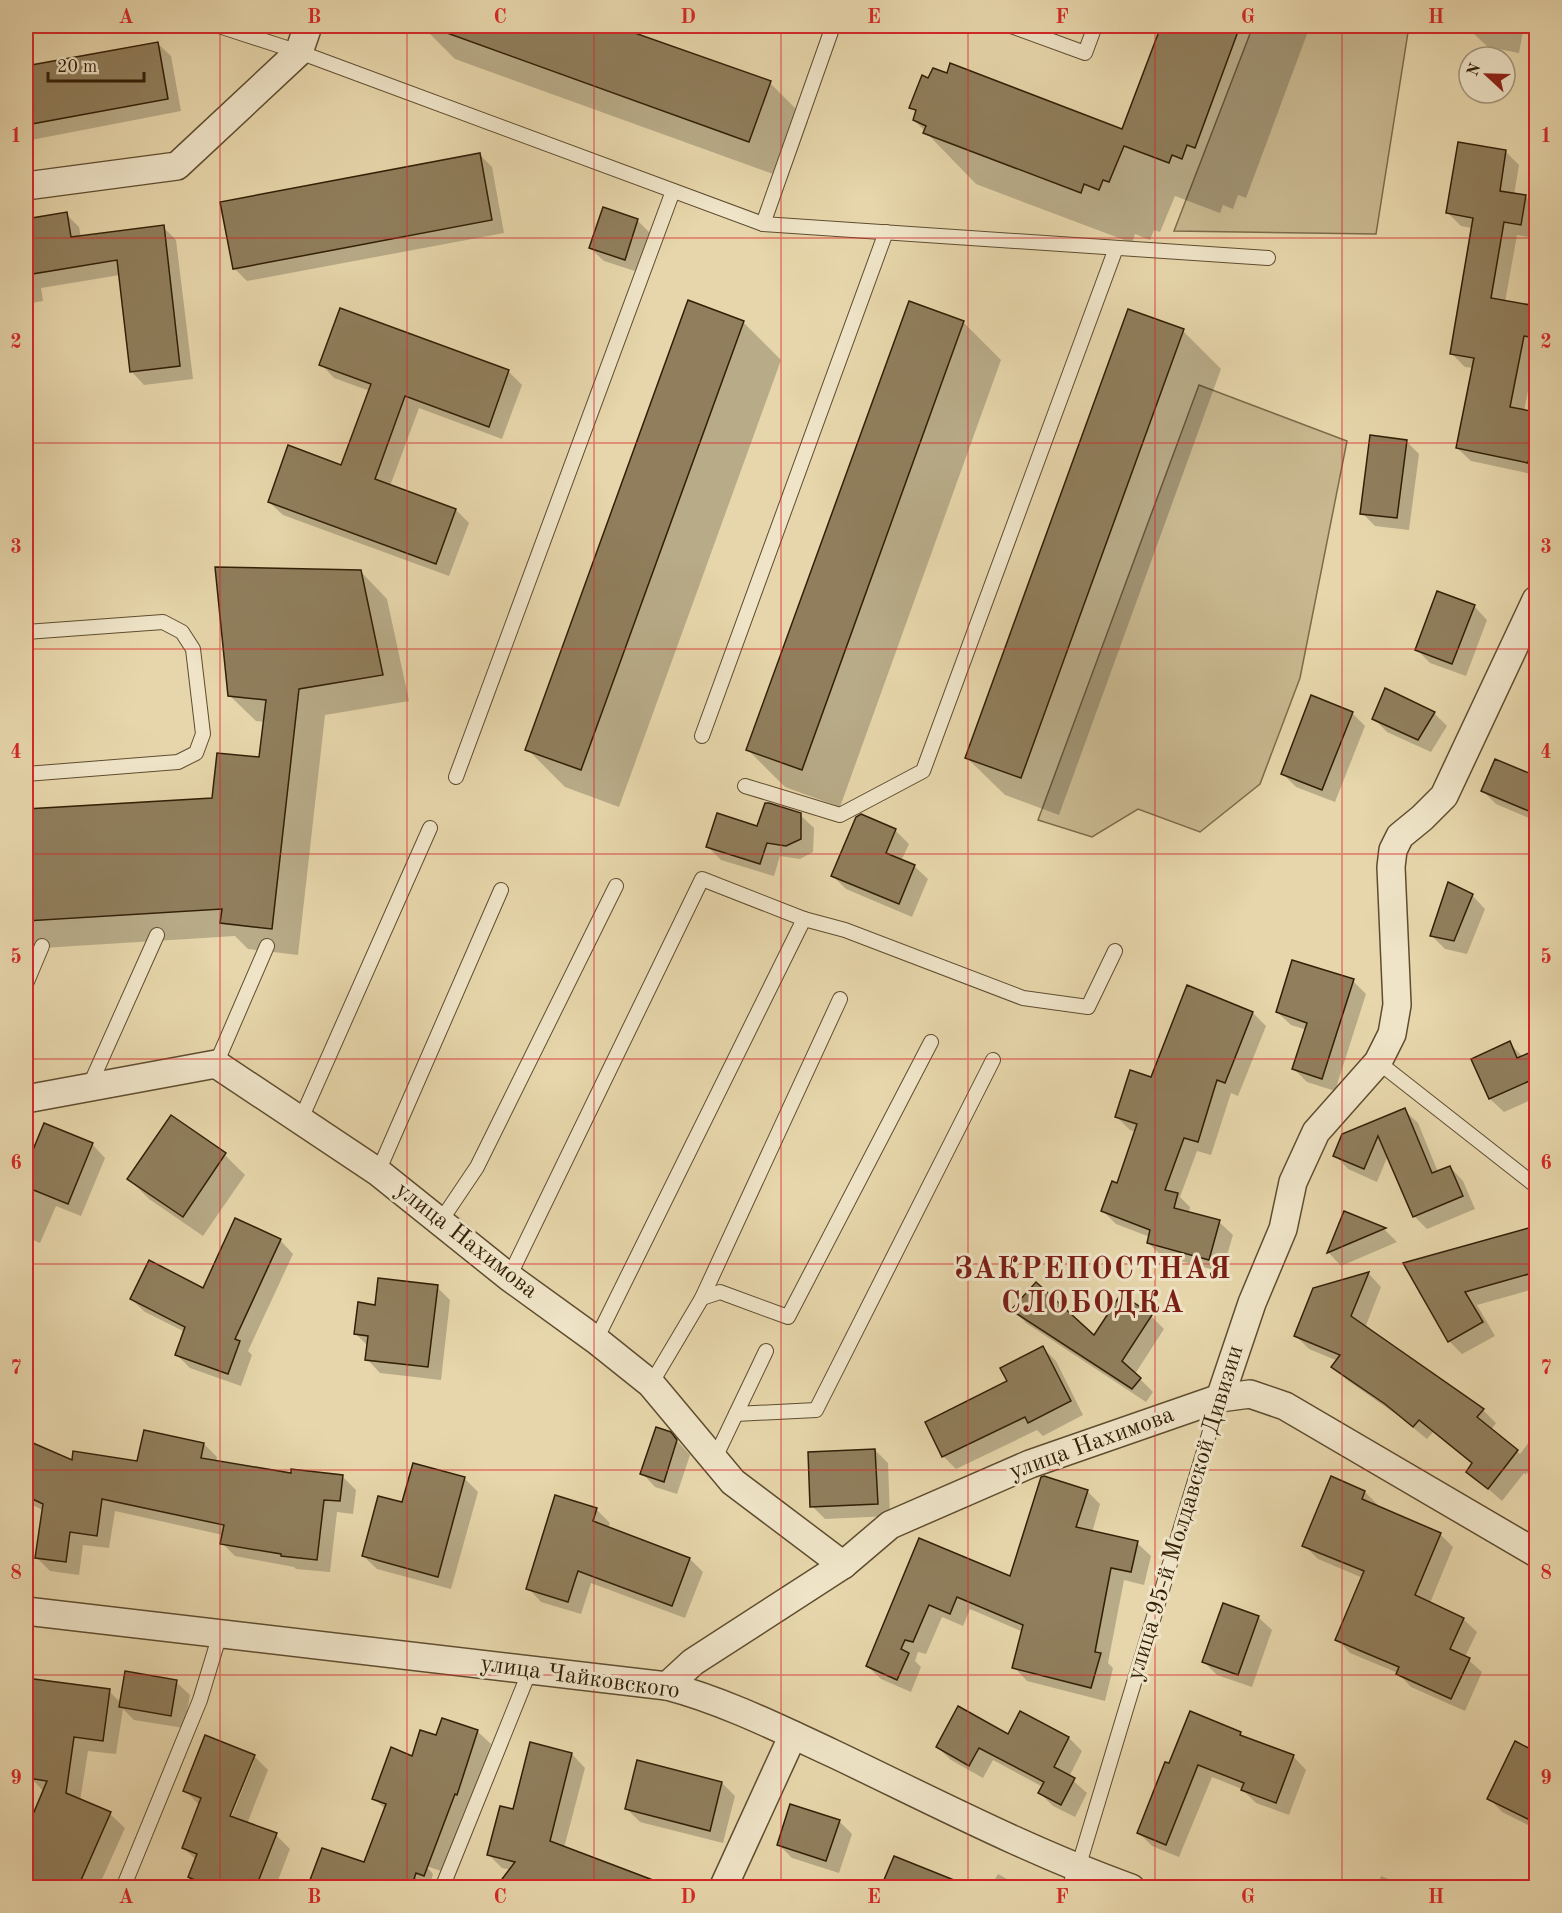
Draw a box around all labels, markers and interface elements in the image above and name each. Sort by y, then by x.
text: A [118,8,134,28]
text: B [307,8,321,28]
text: C [493,8,507,28]
text: D [680,8,696,28]
text: E [867,8,881,28]
text: F [1055,8,1069,28]
text: G [1241,8,1255,28]
text: H [1428,8,1444,28]
scale bar [48,45,144,83]
north arrow [1457,45,1517,105]
text: 20 m [57,58,97,76]
text: N [1465,61,1485,79]
text: 1 [10,127,22,147]
text: 1 [1540,127,1552,147]
text: 2 [10,333,22,353]
text: 2 [1540,333,1552,353]
text: 3 [10,538,22,558]
text: 3 [1540,538,1552,558]
text: 4 [10,743,22,763]
text: 4 [1540,743,1552,763]
text: 5 [10,947,22,968]
text: 5 [1540,947,1552,968]
text: 6 [10,1154,22,1174]
text: 6 [1540,1154,1552,1174]
street label: улица Нахимова [390,1178,542,1304]
district label: ЗАКРЕПОСТНАЯ СЛОБОДКА [954,1255,1232,1319]
street label: улица 95-й Молдавской Дивизии [1123,1343,1249,1683]
text: 7 [10,1359,22,1379]
text: 7 [1540,1359,1552,1379]
street label: улица Нахимова [1006,1403,1178,1485]
text: 8 [10,1564,22,1584]
text: 8 [1540,1564,1552,1584]
street label: улица Чайковского [479,1652,681,1704]
text: 9 [10,1769,22,1789]
text: 9 [1540,1769,1552,1789]
text: A [118,1888,134,1908]
text: B [307,1888,321,1908]
text: C [493,1888,507,1908]
text: D [680,1888,696,1908]
text: E [867,1888,881,1908]
text: F [1055,1888,1069,1908]
text: G [1241,1888,1255,1908]
text: H [1428,1888,1444,1908]

